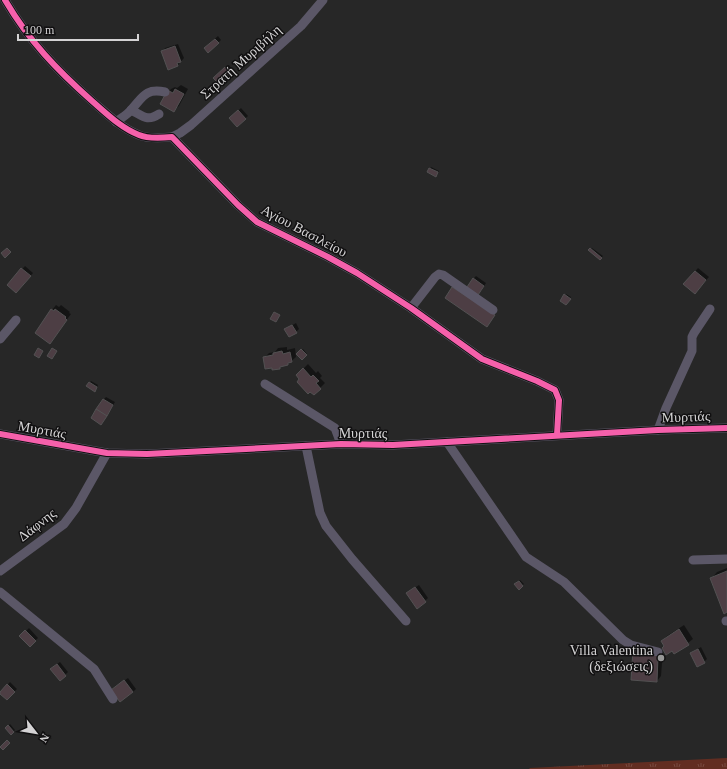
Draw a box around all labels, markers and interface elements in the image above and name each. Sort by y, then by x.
scale bar [18,16,138,42]
street label: Στρατή Μυριβήλη [198,22,284,102]
text: 100 m [24,23,55,37]
street label: Αγίου Βασιλείου [259,202,349,260]
street label: Μυρτιάς [661,409,711,425]
street label: Μυρτιάς [17,418,68,442]
street label: Μυρτιάς [339,426,388,441]
street label: Δάφνης [15,505,59,544]
place label: Villa Valentina (δεξιώσεις) [570,643,654,675]
marker: Villa Valentina (δεξιώσεις) [656,653,666,663]
north arrow [16,713,56,753]
text: N [37,732,52,745]

